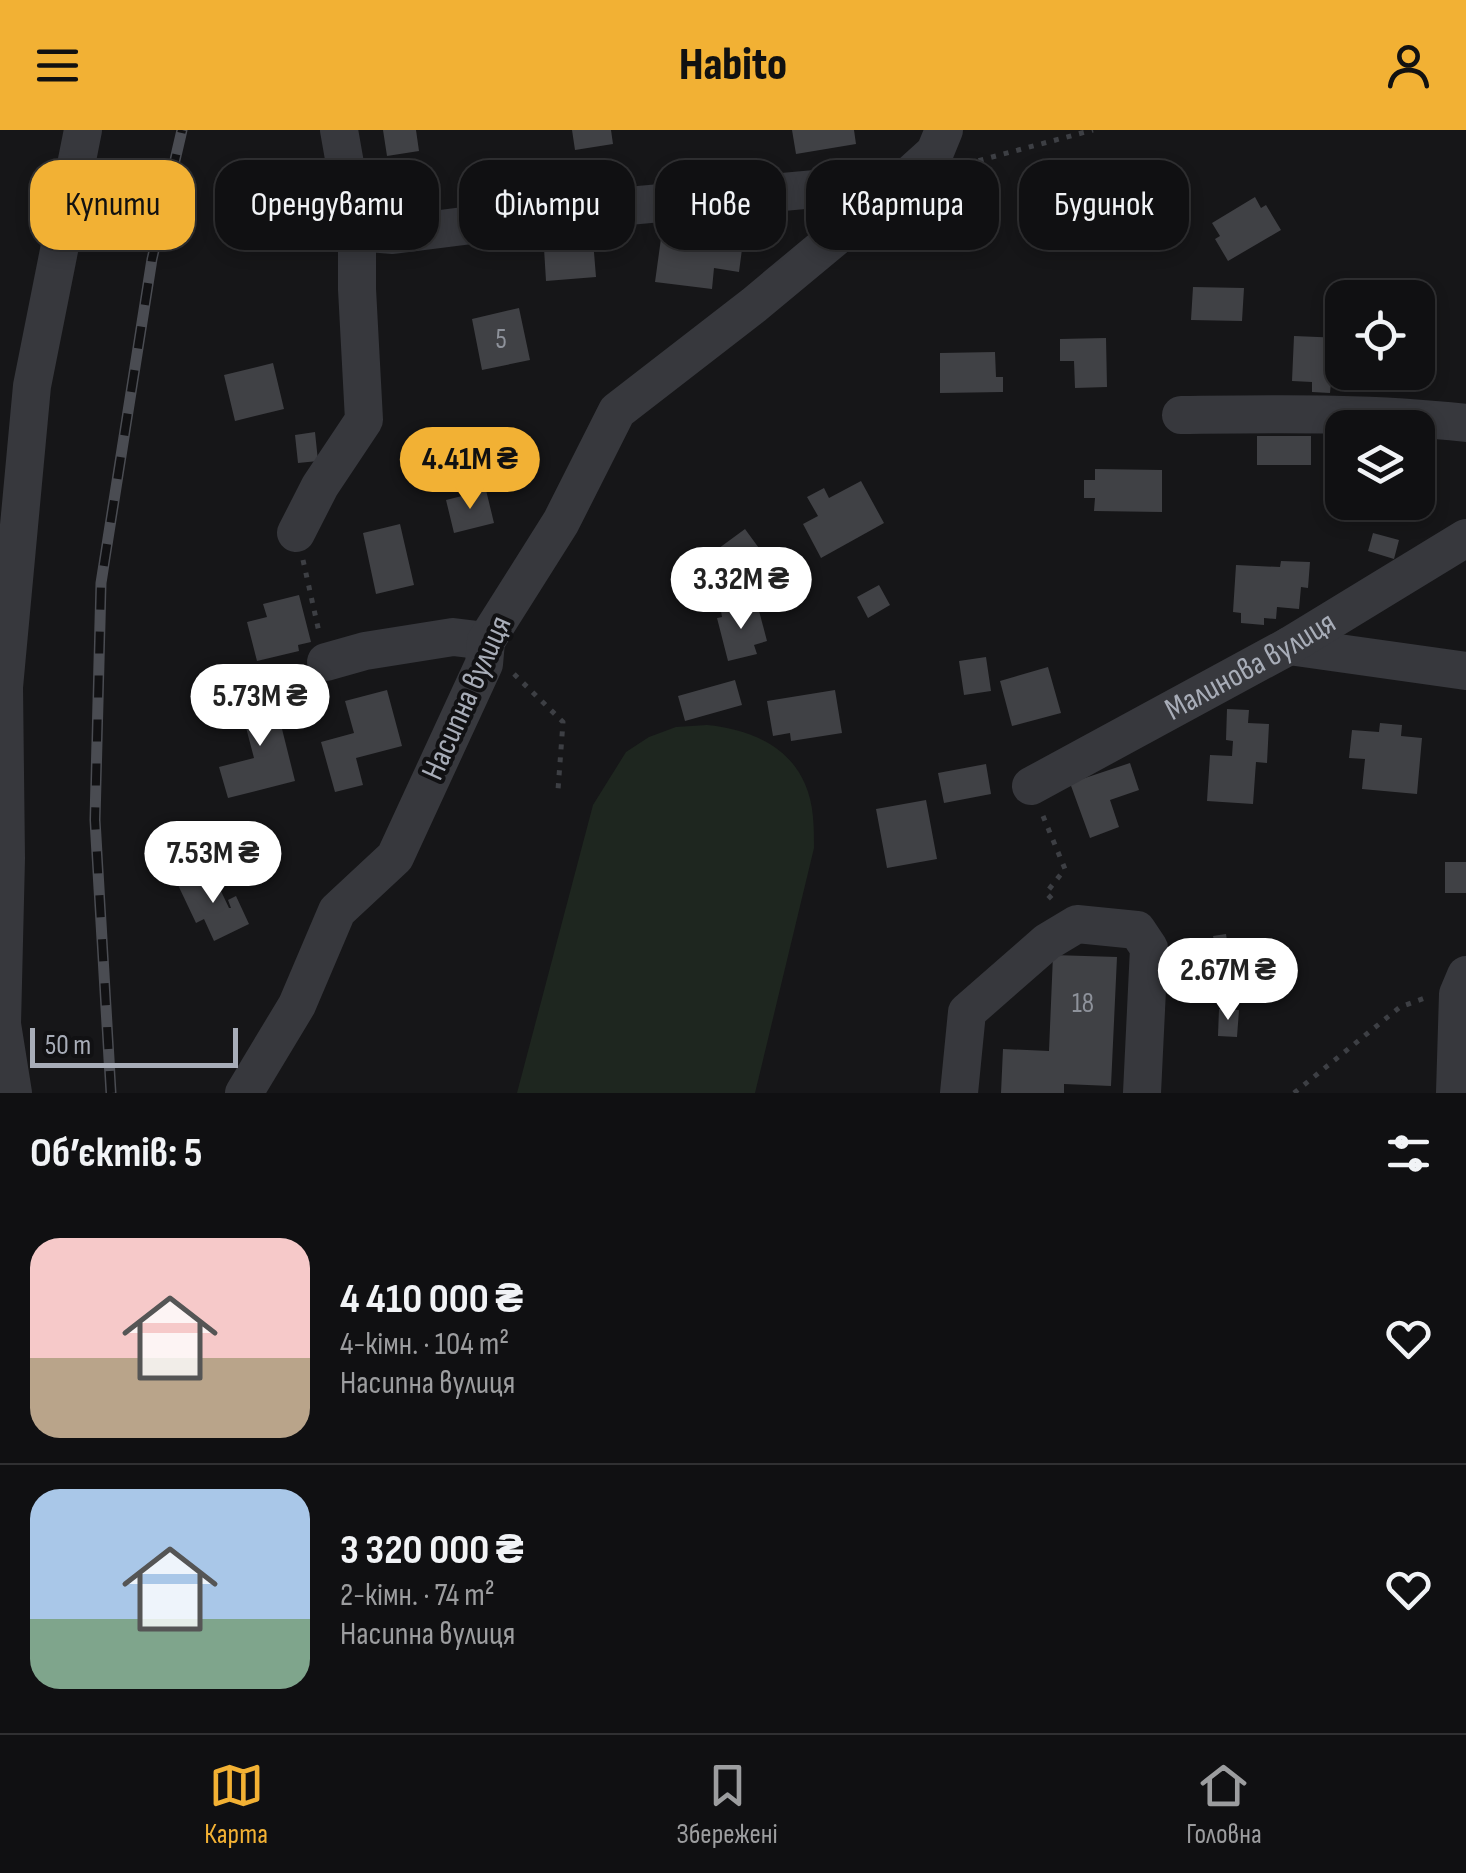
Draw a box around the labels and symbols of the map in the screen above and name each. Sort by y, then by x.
house number: 5 [495,323,507,356]
pin: 4.41M ₴ [378,427,562,512]
pin: 3.32M ₴ [649,547,833,632]
street label: Малинова вулиця [1158,603,1343,729]
street label: Насипна вулиця [414,610,520,786]
pin: 5.73M ₴ [168,664,352,749]
pin: 7.53M ₴ [121,821,305,906]
pin: 2.67M ₴ [1136,938,1320,1023]
house number: 18 [1072,987,1094,1020]
scale bar [30,1023,238,1068]

